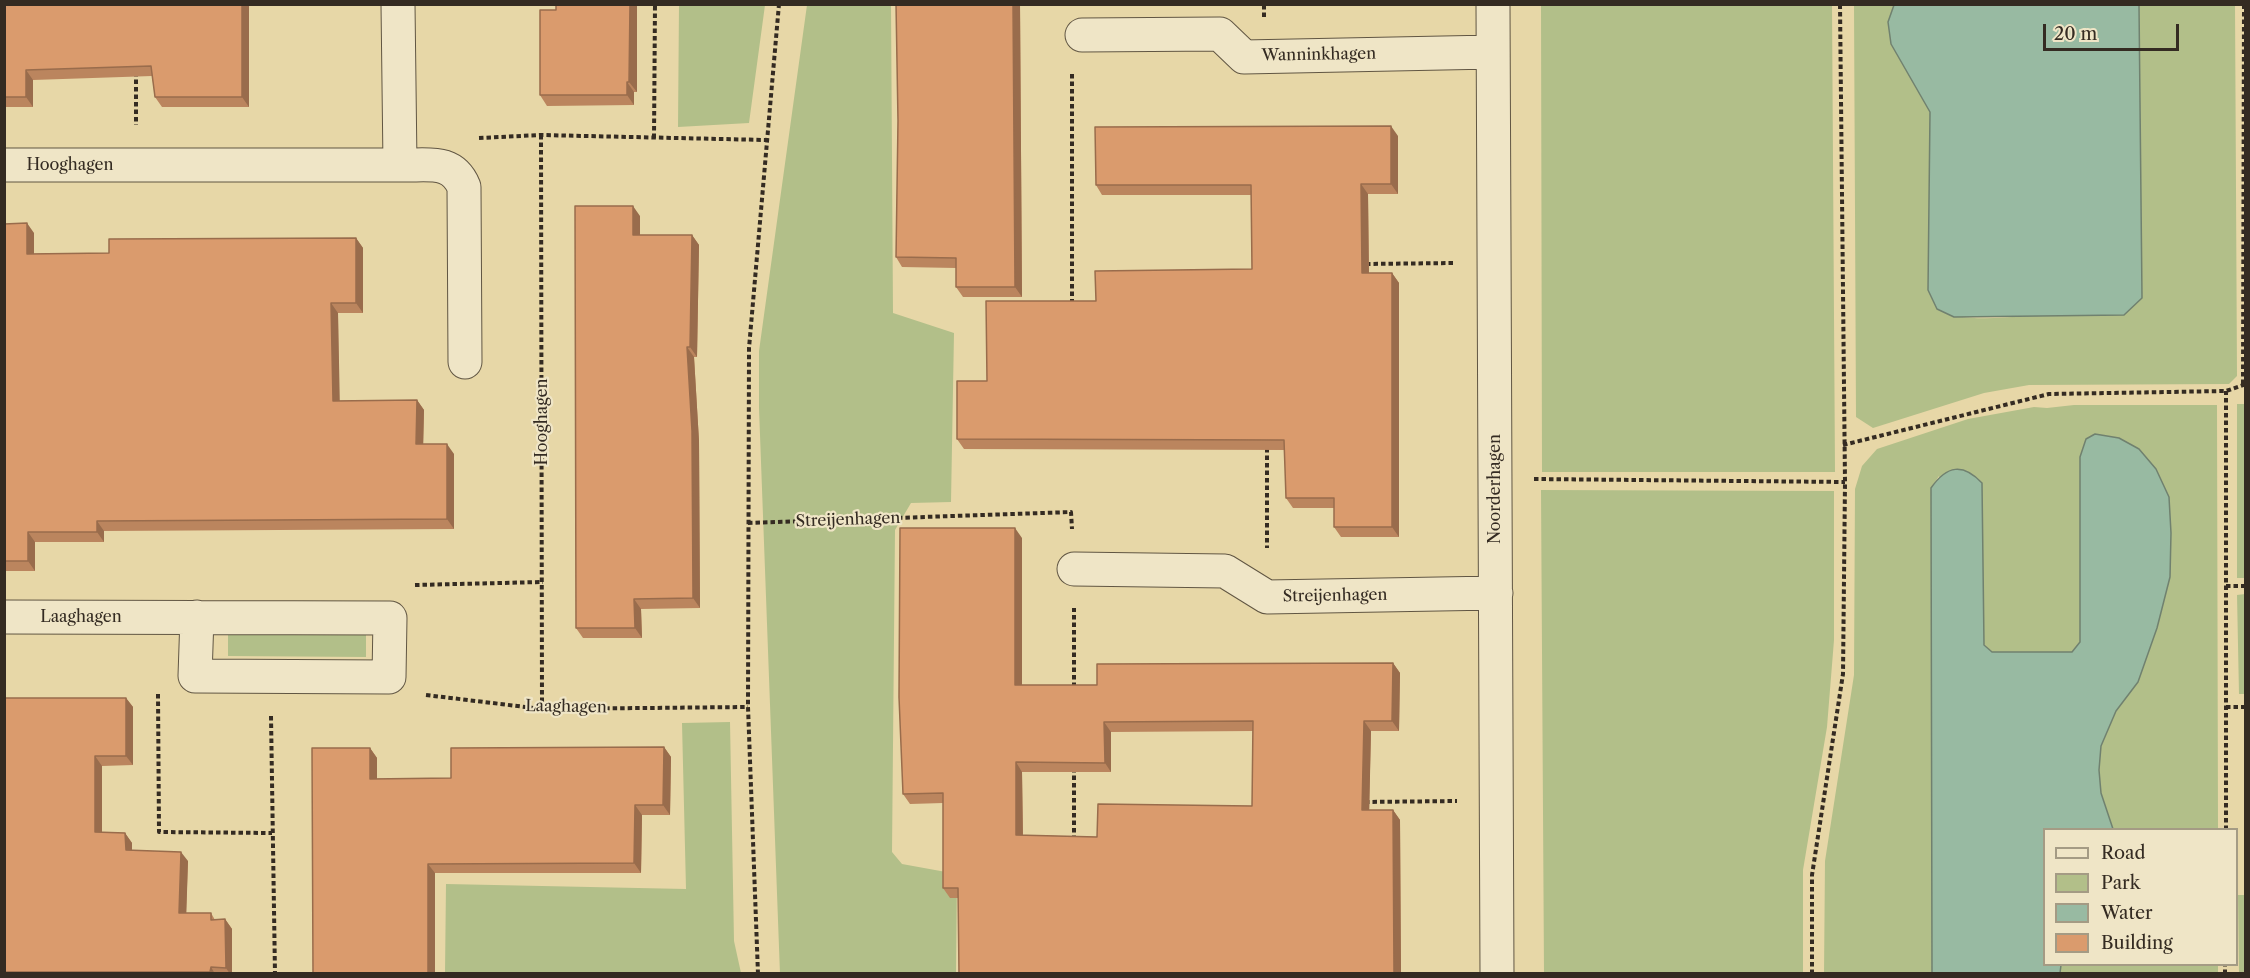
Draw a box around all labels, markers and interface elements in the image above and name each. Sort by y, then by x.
scale bar [2046,12,2182,50]
text: 20 m [2054,23,2097,45]
street label: Wanninkhagen [1262,44,1376,66]
street label: Hooghagen [26,155,114,175]
street label: Hooghagen [532,378,552,466]
street label: Noorderhagen [1485,434,1505,544]
street label: Streijenhagen [795,509,901,531]
street label: Streijenhagen [1282,585,1388,607]
street label: Laaghagen [40,607,122,627]
street label: Laaghagen [525,697,607,717]
legend [2043,828,2238,966]
text: Road [2101,842,2146,864]
text: Park [2101,872,2140,894]
text: Water [2101,902,2153,924]
text: Building [2101,932,2173,954]

